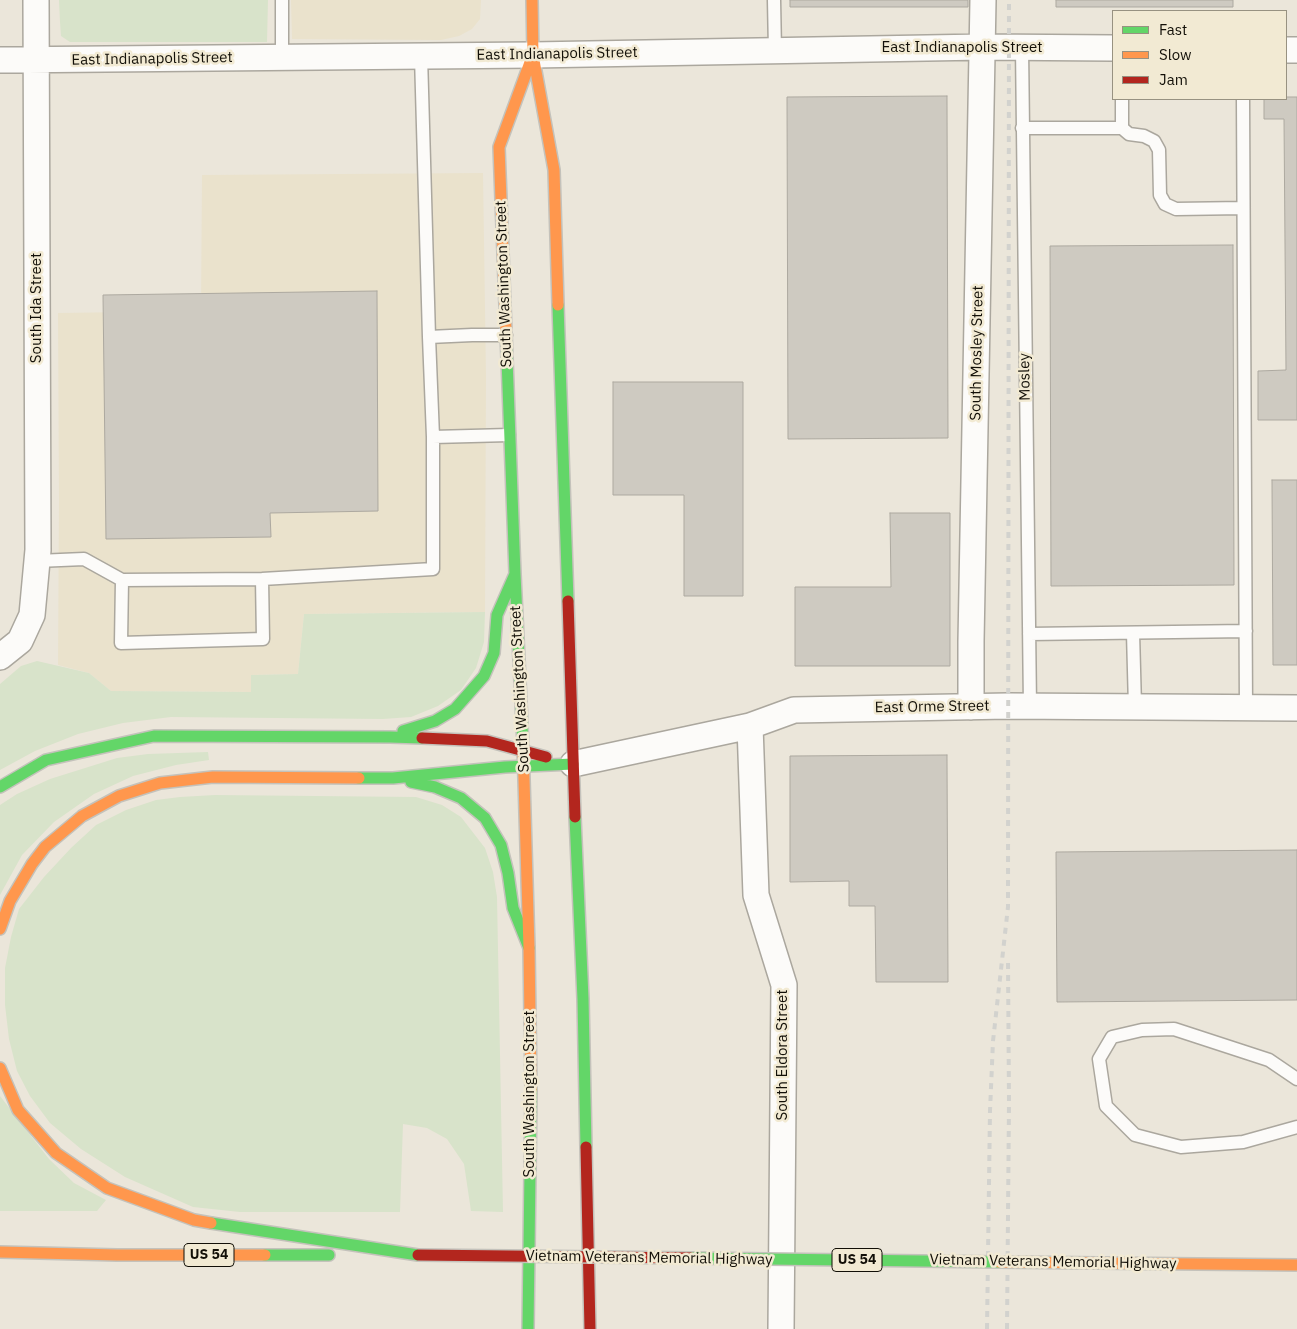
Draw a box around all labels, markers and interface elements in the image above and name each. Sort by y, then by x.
legend [1112,10,1287,100]
text: Fast [1159,20,1187,39]
street label: East Indianapolis Street [881,39,1043,57]
street label: East Indianapolis Street [476,44,638,64]
text: Slow [1159,45,1192,64]
street label: East Indianapolis Street [71,49,233,69]
text: Jam [1159,70,1188,89]
street label: South Washington Street [492,200,516,368]
street label: South Ida Street [28,253,46,363]
street label: South Mosley Street [967,285,987,421]
street label: Mosley [1016,353,1034,401]
street label: South Washington Street [507,605,533,773]
street label: East Orme Street [874,697,990,717]
street label: South Eldora Street [774,989,792,1121]
street label: South Washington Street [521,1010,539,1178]
road number: US 54 [184,1244,234,1266]
street label: Vietnam Veterans Memorial Highway [525,1247,773,1269]
road number: US 54 [832,1248,882,1272]
street label: Vietnam Veterans Memorial Highway [929,1251,1177,1273]

